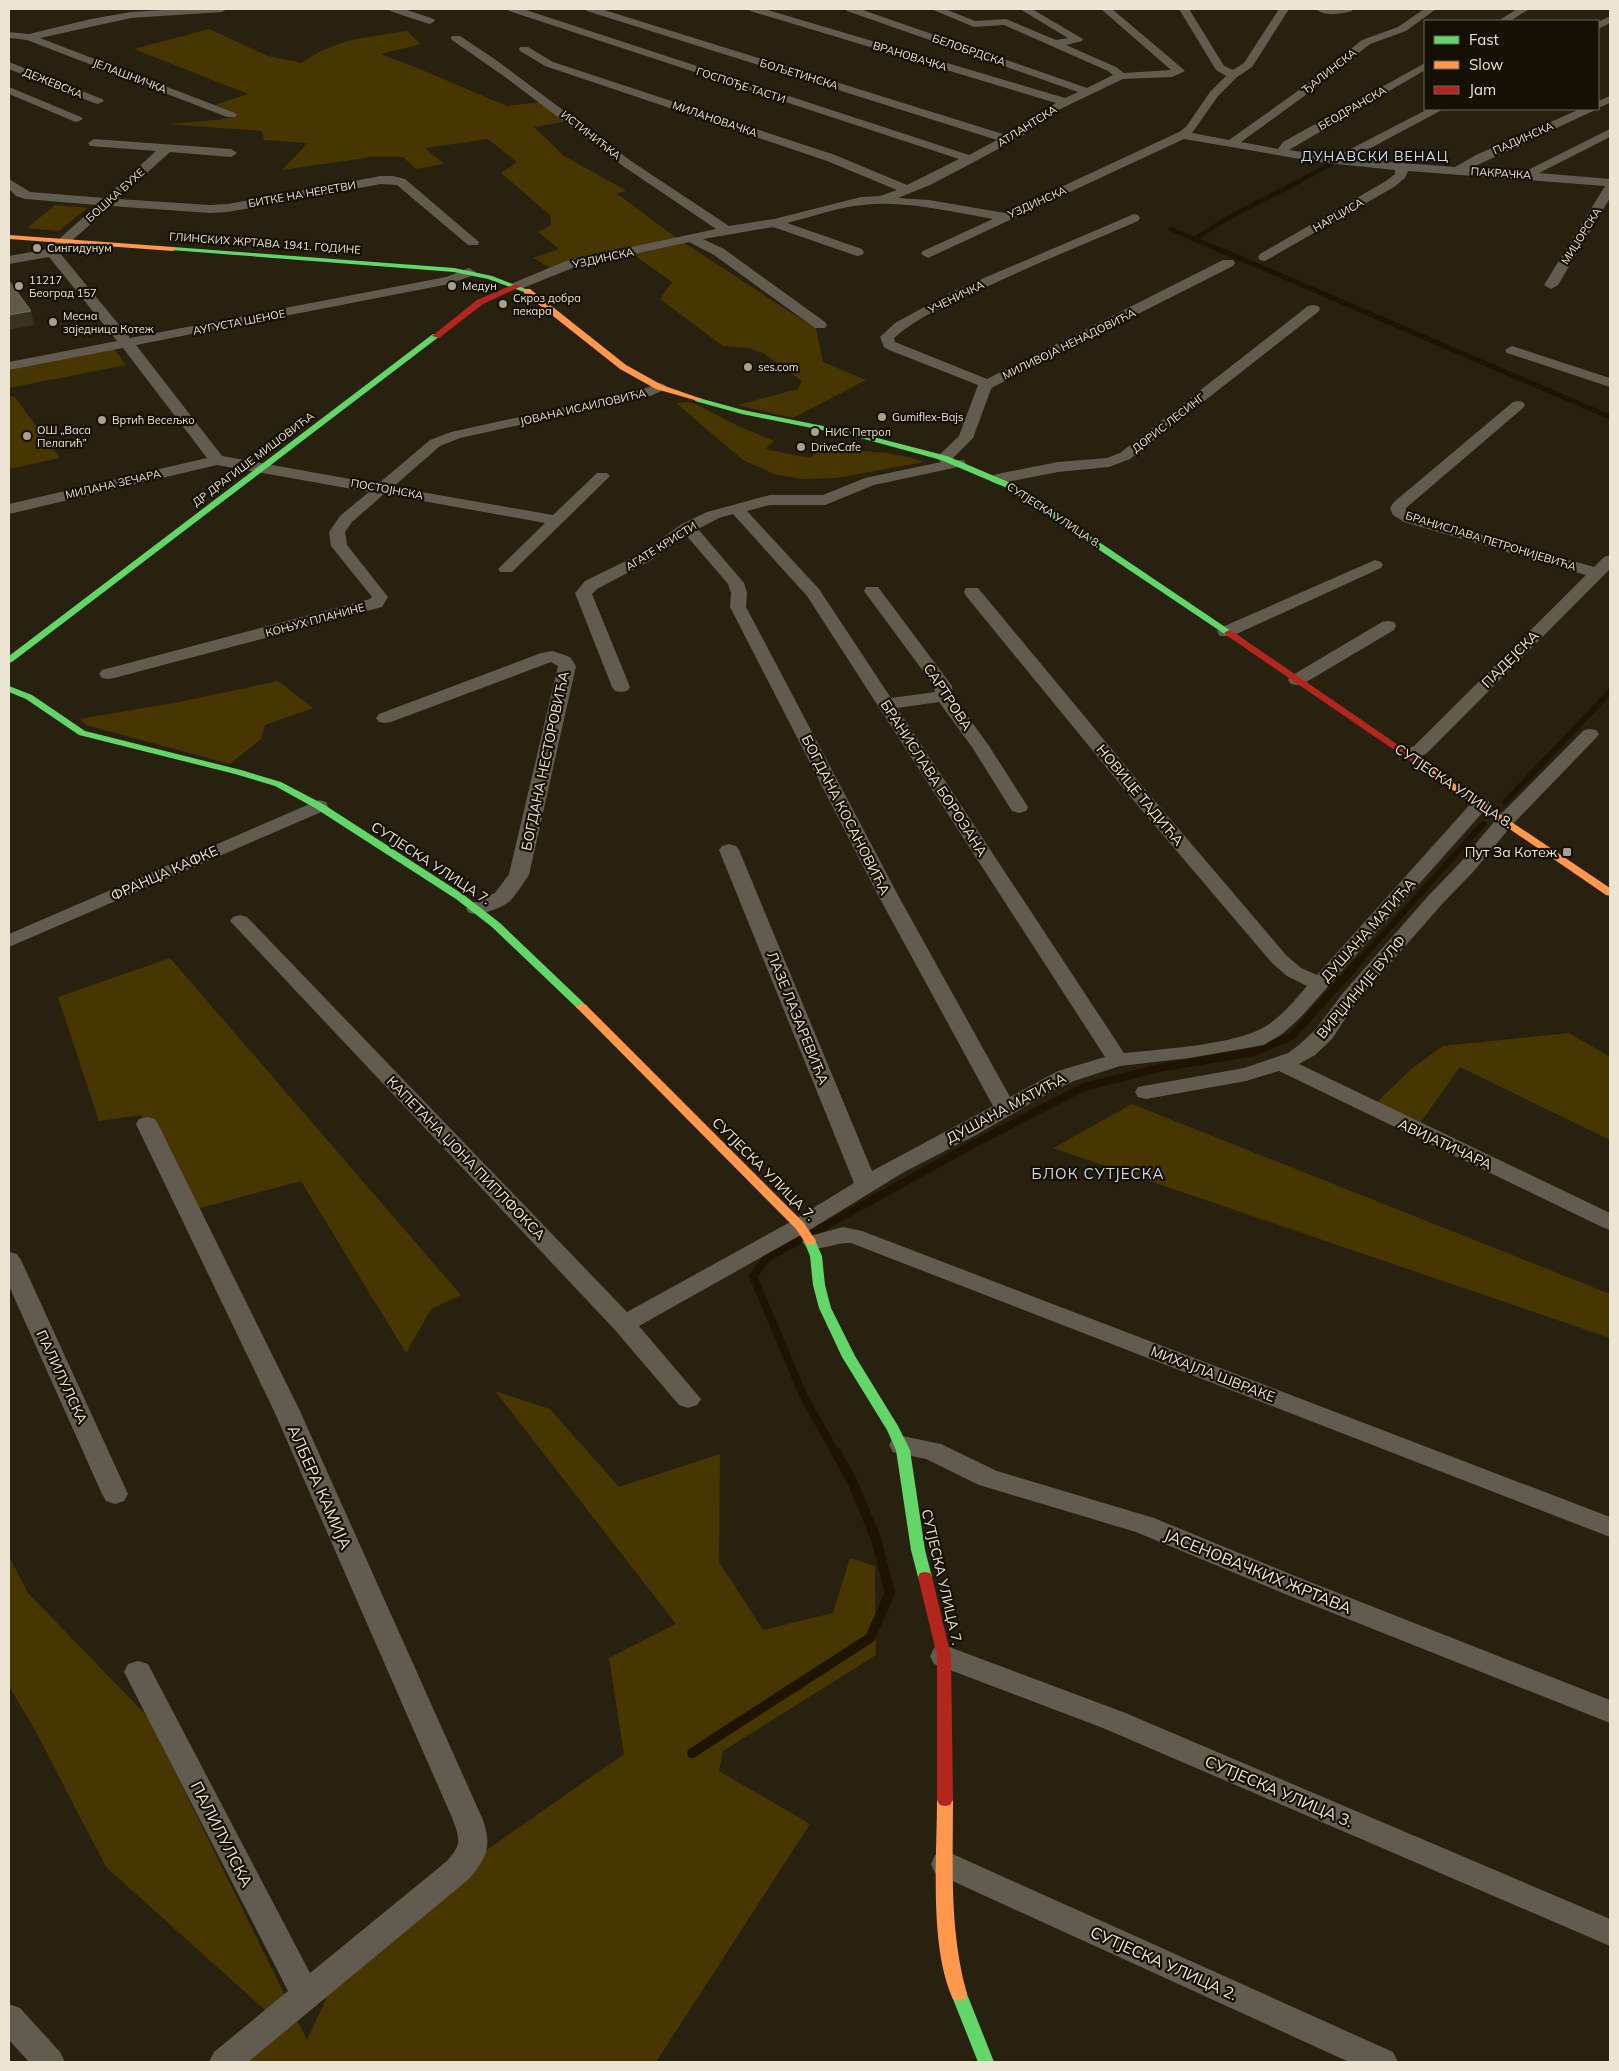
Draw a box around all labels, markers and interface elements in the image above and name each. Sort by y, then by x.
legend [1424,20,1599,110]
text: Fast [1469,30,1499,49]
street label: БЕЛОБРДСКА [931,31,1007,69]
street label: ВРАНОВАЧКА [871,38,949,74]
street label: ЂАЛИНСКА [1299,45,1359,97]
street label: БОЉЕТИНСКА [758,55,840,93]
text: Slow [1469,55,1503,74]
street label: ЈЕЛАШНИЧКА [91,56,169,96]
street label: ГОСПОЂЕ ТАСТИ [695,64,787,106]
street label: ДЕЖЕВСКА [21,65,85,101]
text: Jam [1469,80,1496,99]
street label: БЕОДРАНСКА [1315,83,1389,133]
street label: МИЛАНОВАЧКА [671,98,759,140]
street label: АТЛАНТСКА [995,102,1059,150]
street label: ИСТИНИЋКА [558,107,624,163]
street label: ПАДИНСКА [1491,118,1555,158]
district label: ДУНАВСКИ ВЕНАЦ [1301,147,1449,165]
street label: ПАКРАЧКА [1470,164,1532,182]
street label: БОШКА БУХЕ [83,165,147,225]
street label: БИТКЕ НА НЕРЕТВИ [247,178,357,210]
street label: УЗДИНСКА [1005,183,1068,222]
street label: НАРЦИСА [1310,195,1366,235]
street label: МИЏОРСКА [1558,205,1604,267]
street label: ГЛИНСКИХ ЖРТАВА 1941. ГОДИНЕ [169,229,361,257]
place label: Сингидунум [47,241,112,255]
marker: Сингидунум [31,242,43,254]
street label: УЗДИНСКА [570,245,635,272]
place label: 11217 Београд 157 [29,273,97,300]
street label: УЧЕНИЧКА [925,277,986,317]
place label: Медун [462,279,497,293]
marker: 11217 Београд 157 [13,280,25,292]
marker: Медун [446,280,458,292]
place label: Скроз добра пекара [513,291,581,318]
marker: Скроз добра пекара [497,298,509,310]
street label: АУГУСТА ШЕНОЕ [192,306,286,338]
street label: МИЛИВОЈА НЕНАДОВИЋА [1000,306,1138,382]
place label: Месна заједница Котеж [63,309,154,336]
marker: Месна заједница Котеж [47,316,59,328]
place label: ses.com [758,360,798,374]
marker: ses.com [742,361,754,373]
street label: ЈОВАНА ИСАИЛОВИЋА [519,386,647,428]
street label: ДОРИС ЛЕСИНГ [1129,390,1207,456]
street label: ДР ДРАГИШЕ МИШОВИЋА [189,409,317,509]
place label: Gumiflex-Bajs [892,410,963,424]
marker: Gumiflex-Bajs [876,411,888,423]
place label: Вртић Весељко [112,413,195,427]
marker: Вртић Весељко [96,414,108,426]
place label: ОШ „Васа Пелагић” [37,423,91,450]
place label: НИС Петрол [825,425,891,439]
marker: НИС Петрол [809,426,821,438]
marker: ОШ „Васа Пелагић” [21,430,33,442]
place label: DriveCafe [811,440,861,454]
marker: DriveCafe [795,441,807,453]
street label: МИЛАНА ЗЕЧАРА [64,466,162,502]
street label: ПОСТОЈНСКА [350,476,424,502]
street label: СУТЈЕСКА УЛИЦА 8. [1004,479,1104,551]
street label: БРАНИСЛАВА ПЕТРОНИЈЕВИЋА [1404,508,1578,574]
street label: АГАТЕ КРИСТИ [623,519,699,573]
street label: КОЊУХ ПЛАНИНЕ [264,600,366,640]
street label: ПАДЕЈСКА [1477,626,1543,692]
street label: САРТРОВА [920,660,977,735]
street label: БОГДАНА НЕСТОРОВИЋА [517,669,573,852]
street label: БРАНИСЛАВА БОРОЗАНА [877,696,992,860]
street label: БОГДАНА КОСАНОВИЋА [798,732,895,899]
street label: СУТЈЕСКА УЛИЦА 8. [1391,740,1517,832]
street label: НОВИЦЕ ТАДИЋА [1093,741,1188,850]
street label: СУТЈЕСКА УЛИЦА 7. [368,818,494,908]
street label: ФРАНЦА КАФКЕ [108,841,220,905]
place label: Пут За Котеж [1465,843,1558,861]
marker: Пут За Котеж [1561,846,1573,858]
street label: ДУШАНА МАТИЋА [1317,874,1420,985]
street label: ВИРЏИНИЈЕ ВУЛФ [1313,932,1409,1042]
street label: ЛАЗЕ ЛАЗАРЕВИЋА [763,949,833,1088]
street label: ДУШАНА МАТИЋА [943,1068,1070,1147]
street label: КАПЕТАНА ЏОНА ПИПЛФОКСА [383,1072,550,1244]
street label: СУТЈЕСКА УЛИЦА 7. [708,1113,820,1225]
street label: АВИЈАТИЧАРА [1395,1114,1495,1174]
district label: БЛОК СУТЈЕСКА [1032,1164,1164,1183]
street label: ПАЛИЛУЛСКА [32,1327,92,1427]
street label: МИХАЈЛА ШВРАКЕ [1148,1342,1278,1406]
street label: АЛБЕРА КАМИЈА [284,1422,356,1553]
street label: СУТЈЕСКА УЛИЦА 7. [918,1507,966,1647]
street label: ЈАСЕНОВАЧКИХ ЖРТАВА [1161,1524,1355,1618]
street label: СУТЈЕСКА УЛИЦА 3. [1202,1751,1356,1831]
street label: ПАЛИЛУЛСКА [187,1778,257,1890]
street label: СУТЈЕСКА УЛИЦА 2. [1087,1922,1241,2004]

